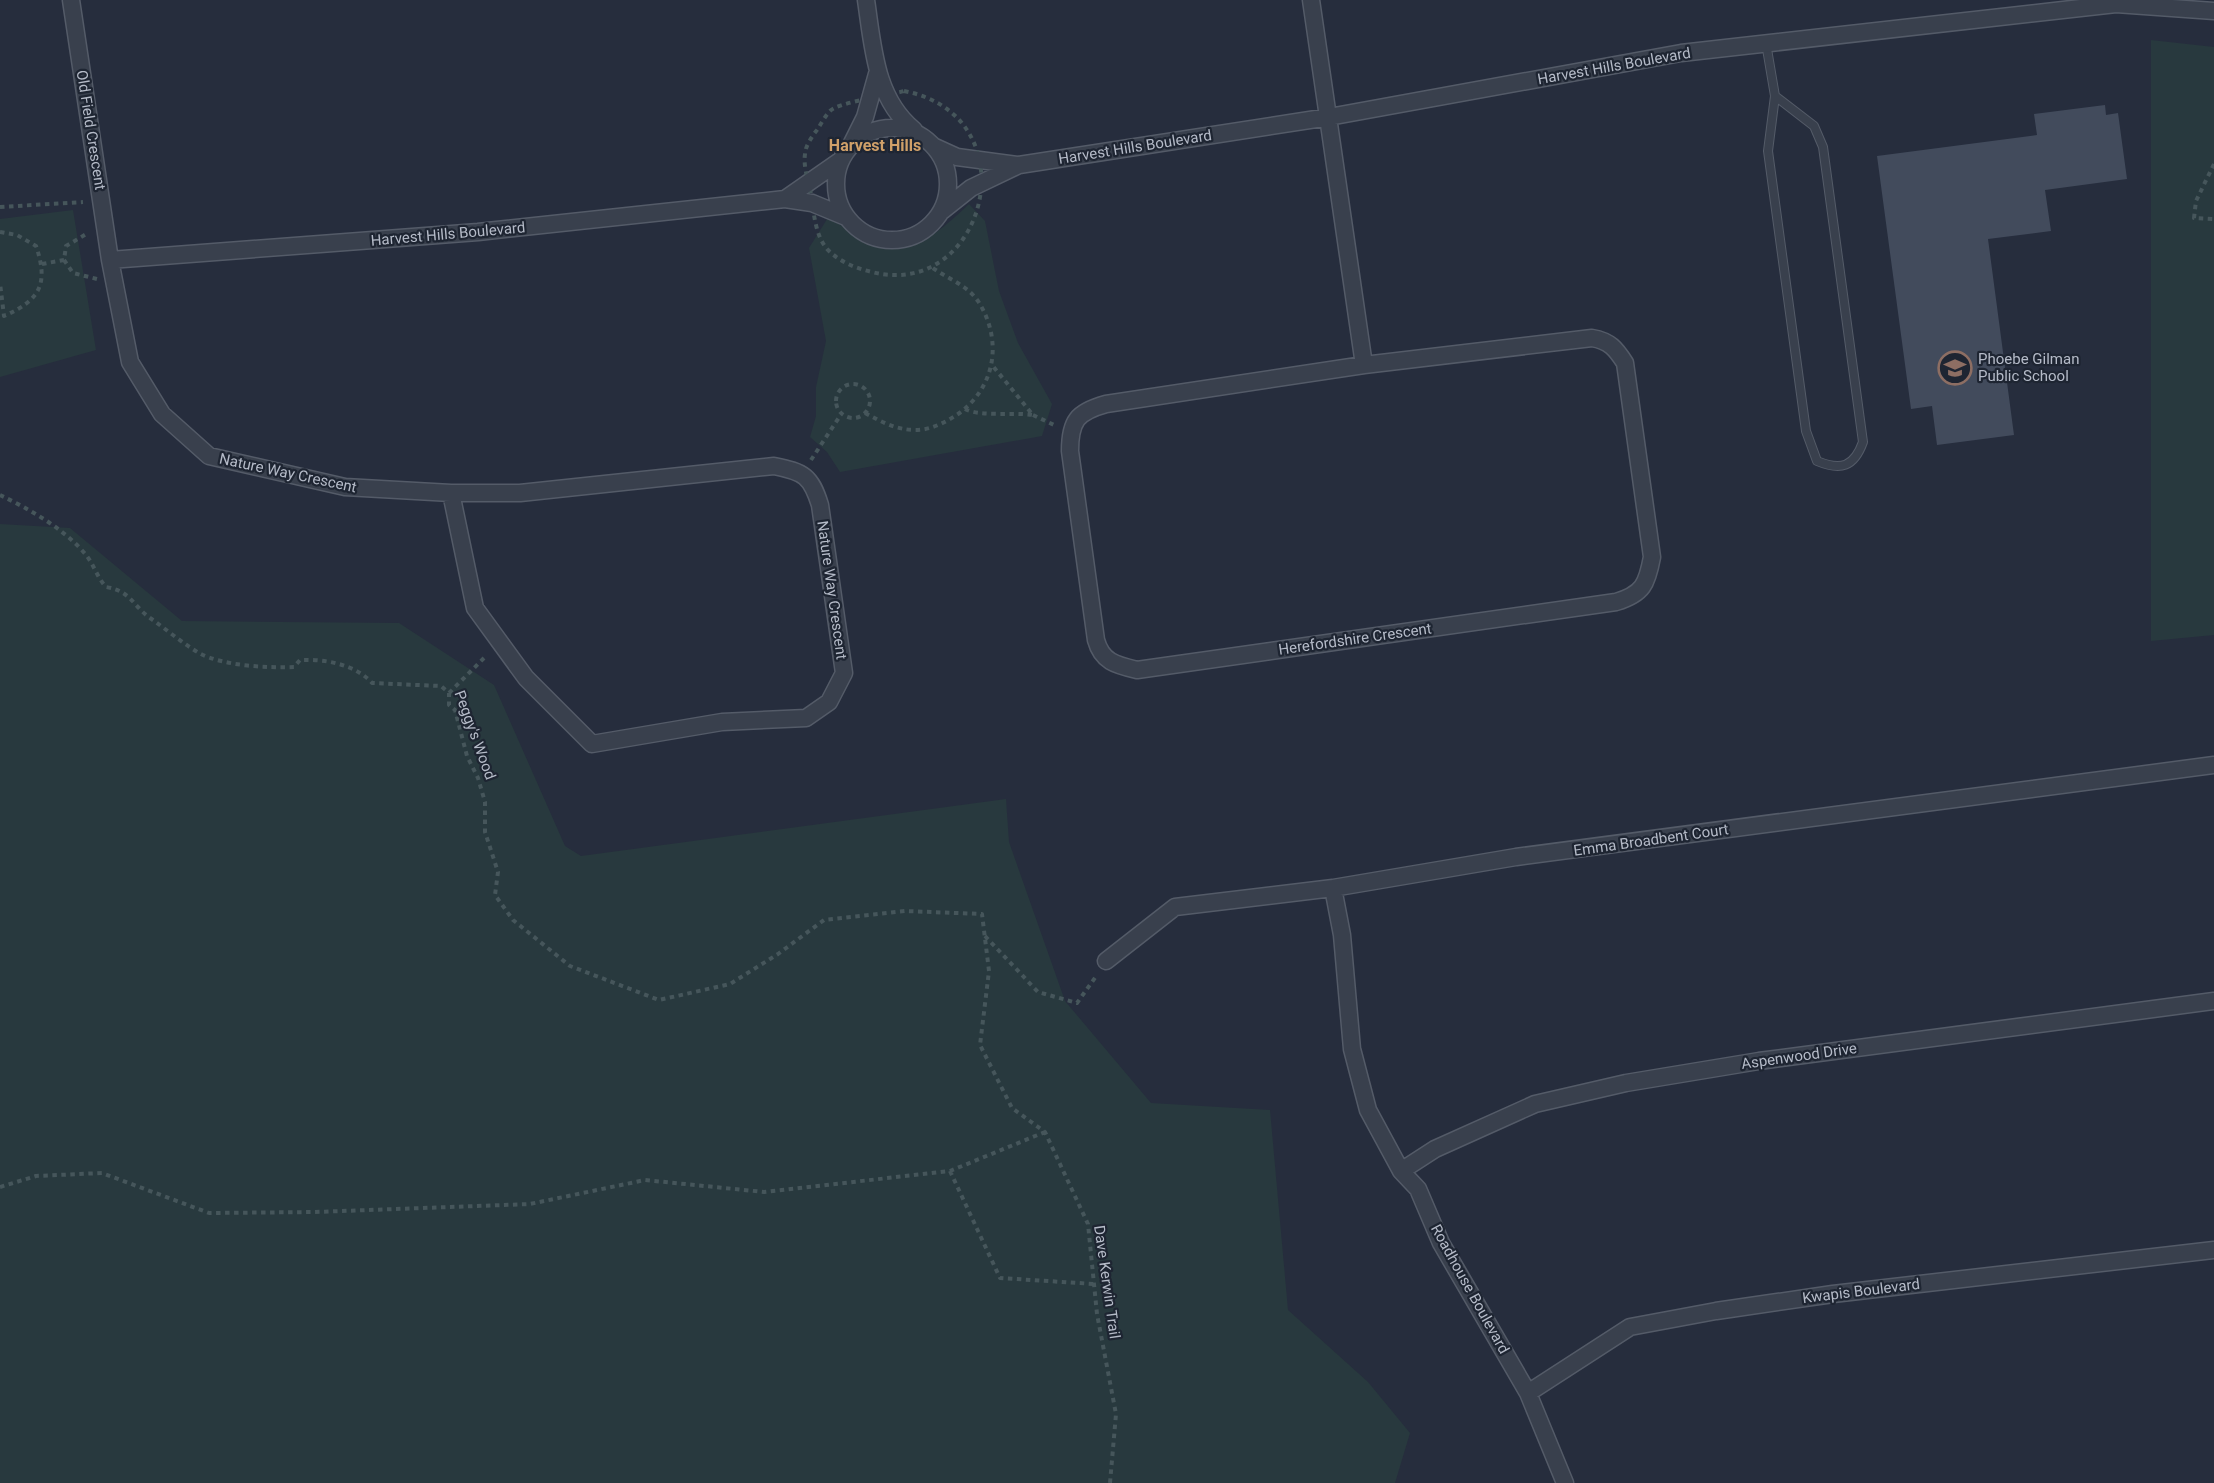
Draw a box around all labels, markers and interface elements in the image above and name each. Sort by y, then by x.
street label: Harvest Hills Boulevard [1536,44,1692,88]
street label: Old Field Crescent [73,69,109,191]
street label: Harvest Hills Boulevard [1057,126,1213,168]
district label: Harvest Hills [829,136,921,155]
street label: Harvest Hills Boulevard [370,218,526,250]
school or university icon: Phoebe Gilman Public School [1937,350,1973,386]
place label: Phoebe Gilman Public School [1978,350,2079,385]
street label: Nature Way Crescent [218,450,358,496]
street label: Nature Way Crescent [813,519,851,661]
street label: Herefordshire Crescent [1277,619,1433,659]
street label: Peggy's Wood [451,688,499,782]
street label: Emma Broadbent Court [1572,820,1730,860]
street label: Aspenwood Drive [1740,1039,1858,1073]
street label: Roadhouse Boulevard [1427,1221,1513,1357]
street label: Dave Kerwin Trail [1090,1224,1124,1340]
street label: Kwapis Boulevard [1801,1275,1921,1307]

